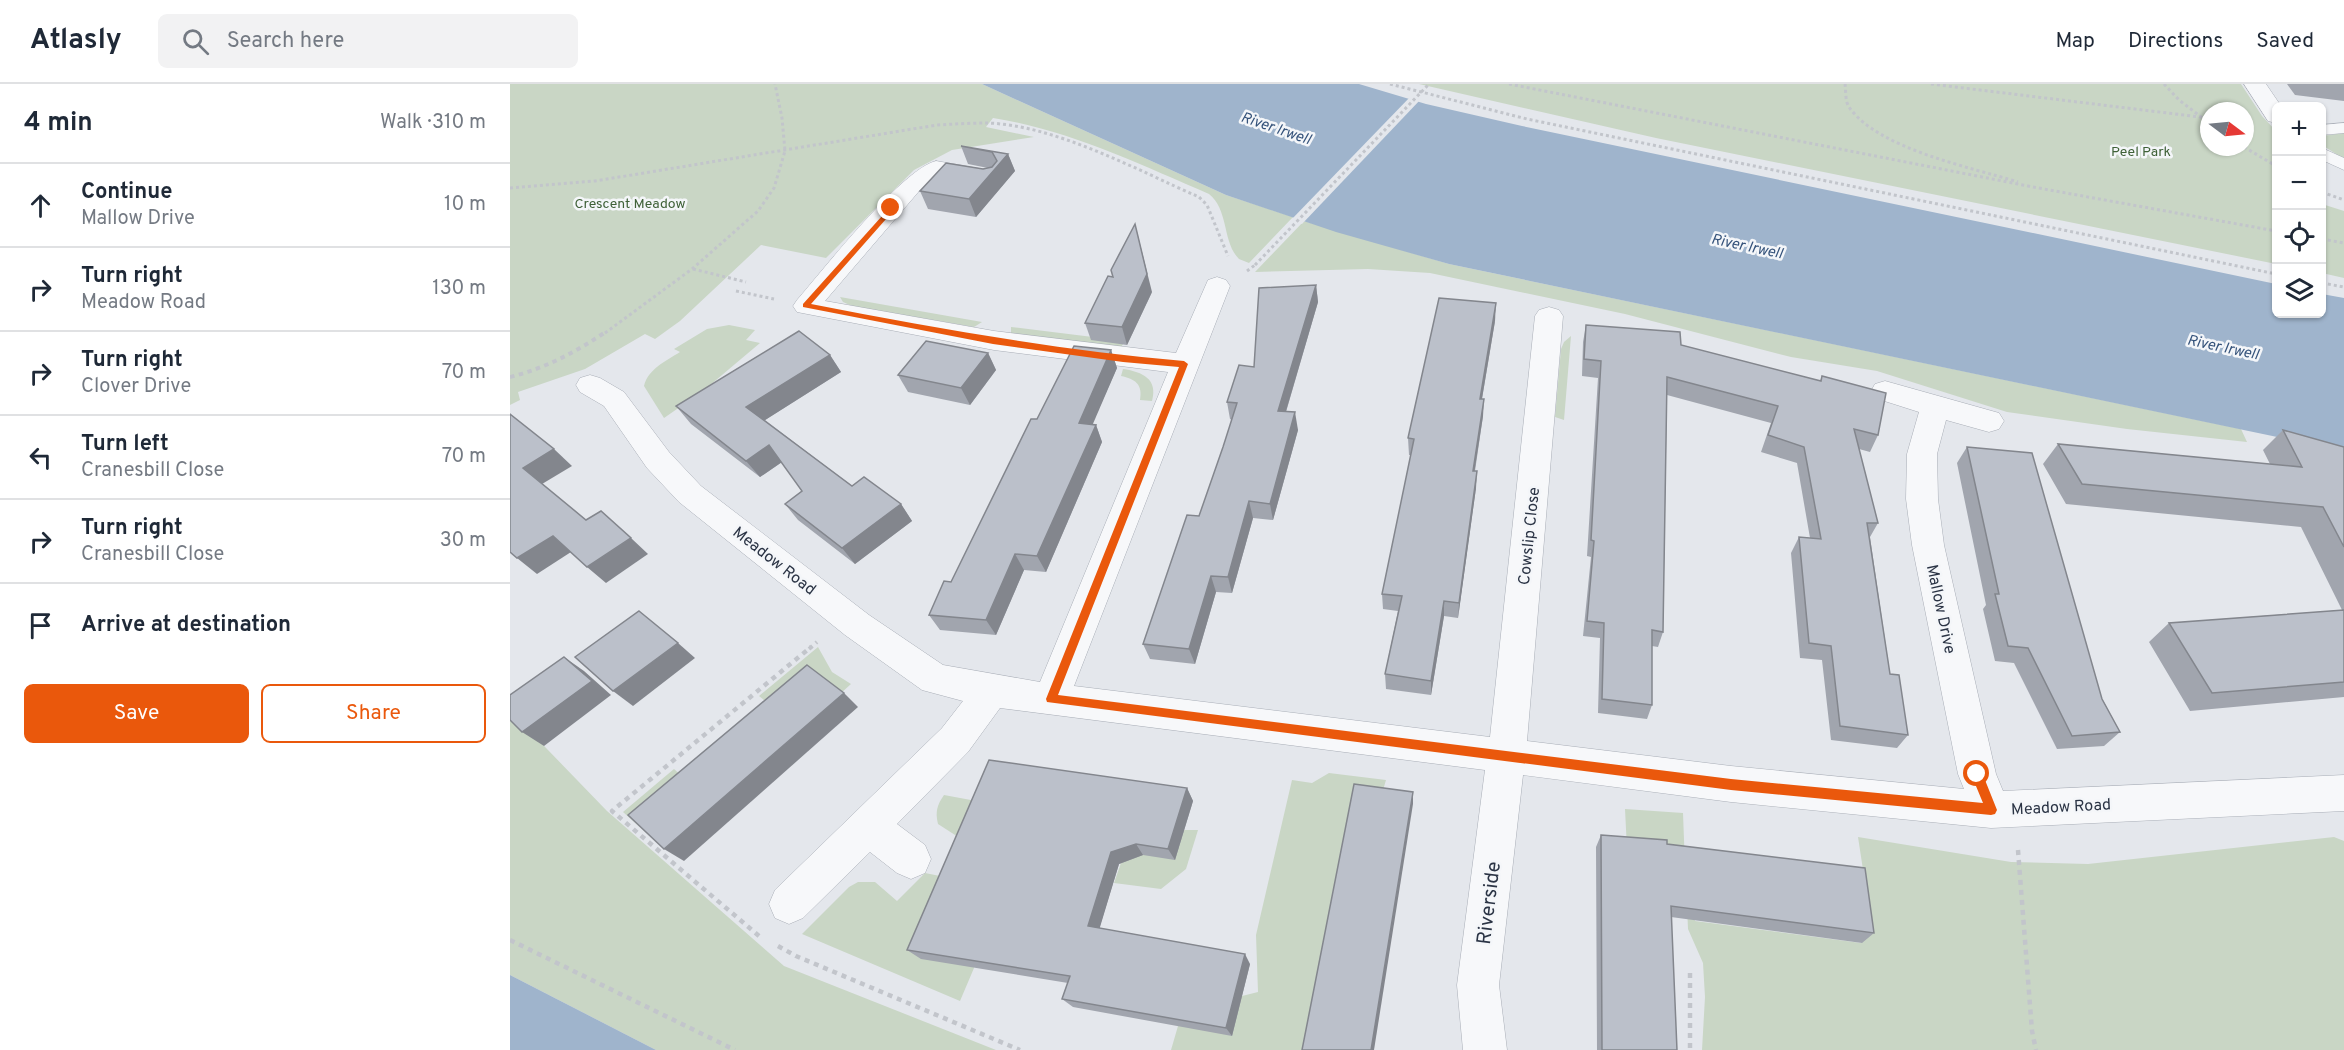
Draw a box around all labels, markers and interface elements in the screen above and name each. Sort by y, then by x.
search box [158,14,578,68]
text: Atlasly [30,23,122,59]
icon: search [179,25,212,58]
text: Search here [227,28,344,55]
text: Map [2055,28,2095,55]
text: Directions [2128,28,2223,55]
text: Saved [2256,28,2314,55]
north arrow [2200,102,2254,156]
map controls [2272,102,2326,318]
button: + [2272,102,2326,156]
text: 4 min [24,107,93,140]
water label: River Irwell [1238,109,1314,151]
text: Walk · 310 m [380,110,486,136]
park label: Peel Park [2111,144,2171,161]
button: − [2272,156,2326,210]
text: Continue [81,179,172,206]
icon: ahead [24,189,57,222]
text: 10 m [444,192,486,218]
route end [877,194,903,220]
park label: Crescent Meadow [575,196,685,213]
text: Mallow Drive [81,206,195,232]
button: locate [2272,210,2326,264]
water label: River Irwell [1709,231,1785,265]
text: Turn right [81,263,183,290]
button: layers [2272,264,2326,318]
icon: right [24,273,57,306]
text: 130 m [432,276,486,302]
text: Meadow Road [81,290,206,316]
water label: River Irwell [2185,332,2261,366]
text: Turn right [81,347,183,374]
icon: right [24,357,57,390]
text: 70 m [442,360,486,386]
text: Clover Drive [81,374,191,400]
text: Turn left [81,431,169,458]
icon: left [24,441,57,474]
text: 70 m [442,444,486,470]
text: Cranesbill Close [81,458,224,484]
street label: Cowslip Close [1515,486,1545,586]
text: Turn right [81,515,183,542]
street label: Meadow Road [728,523,819,600]
icon: right [24,525,57,558]
text: 30 m [440,528,486,554]
text: Cranesbill Close [81,542,224,568]
street label: Mallow Drive [1921,563,1959,656]
icon: arrive [24,609,57,642]
text: Arrive at destination [81,612,291,639]
button: Save [24,684,249,743]
button: Share [261,684,486,743]
route start [1963,760,1989,786]
street label: Meadow Road [2011,795,2112,821]
street label: Riverside [1472,860,1508,946]

